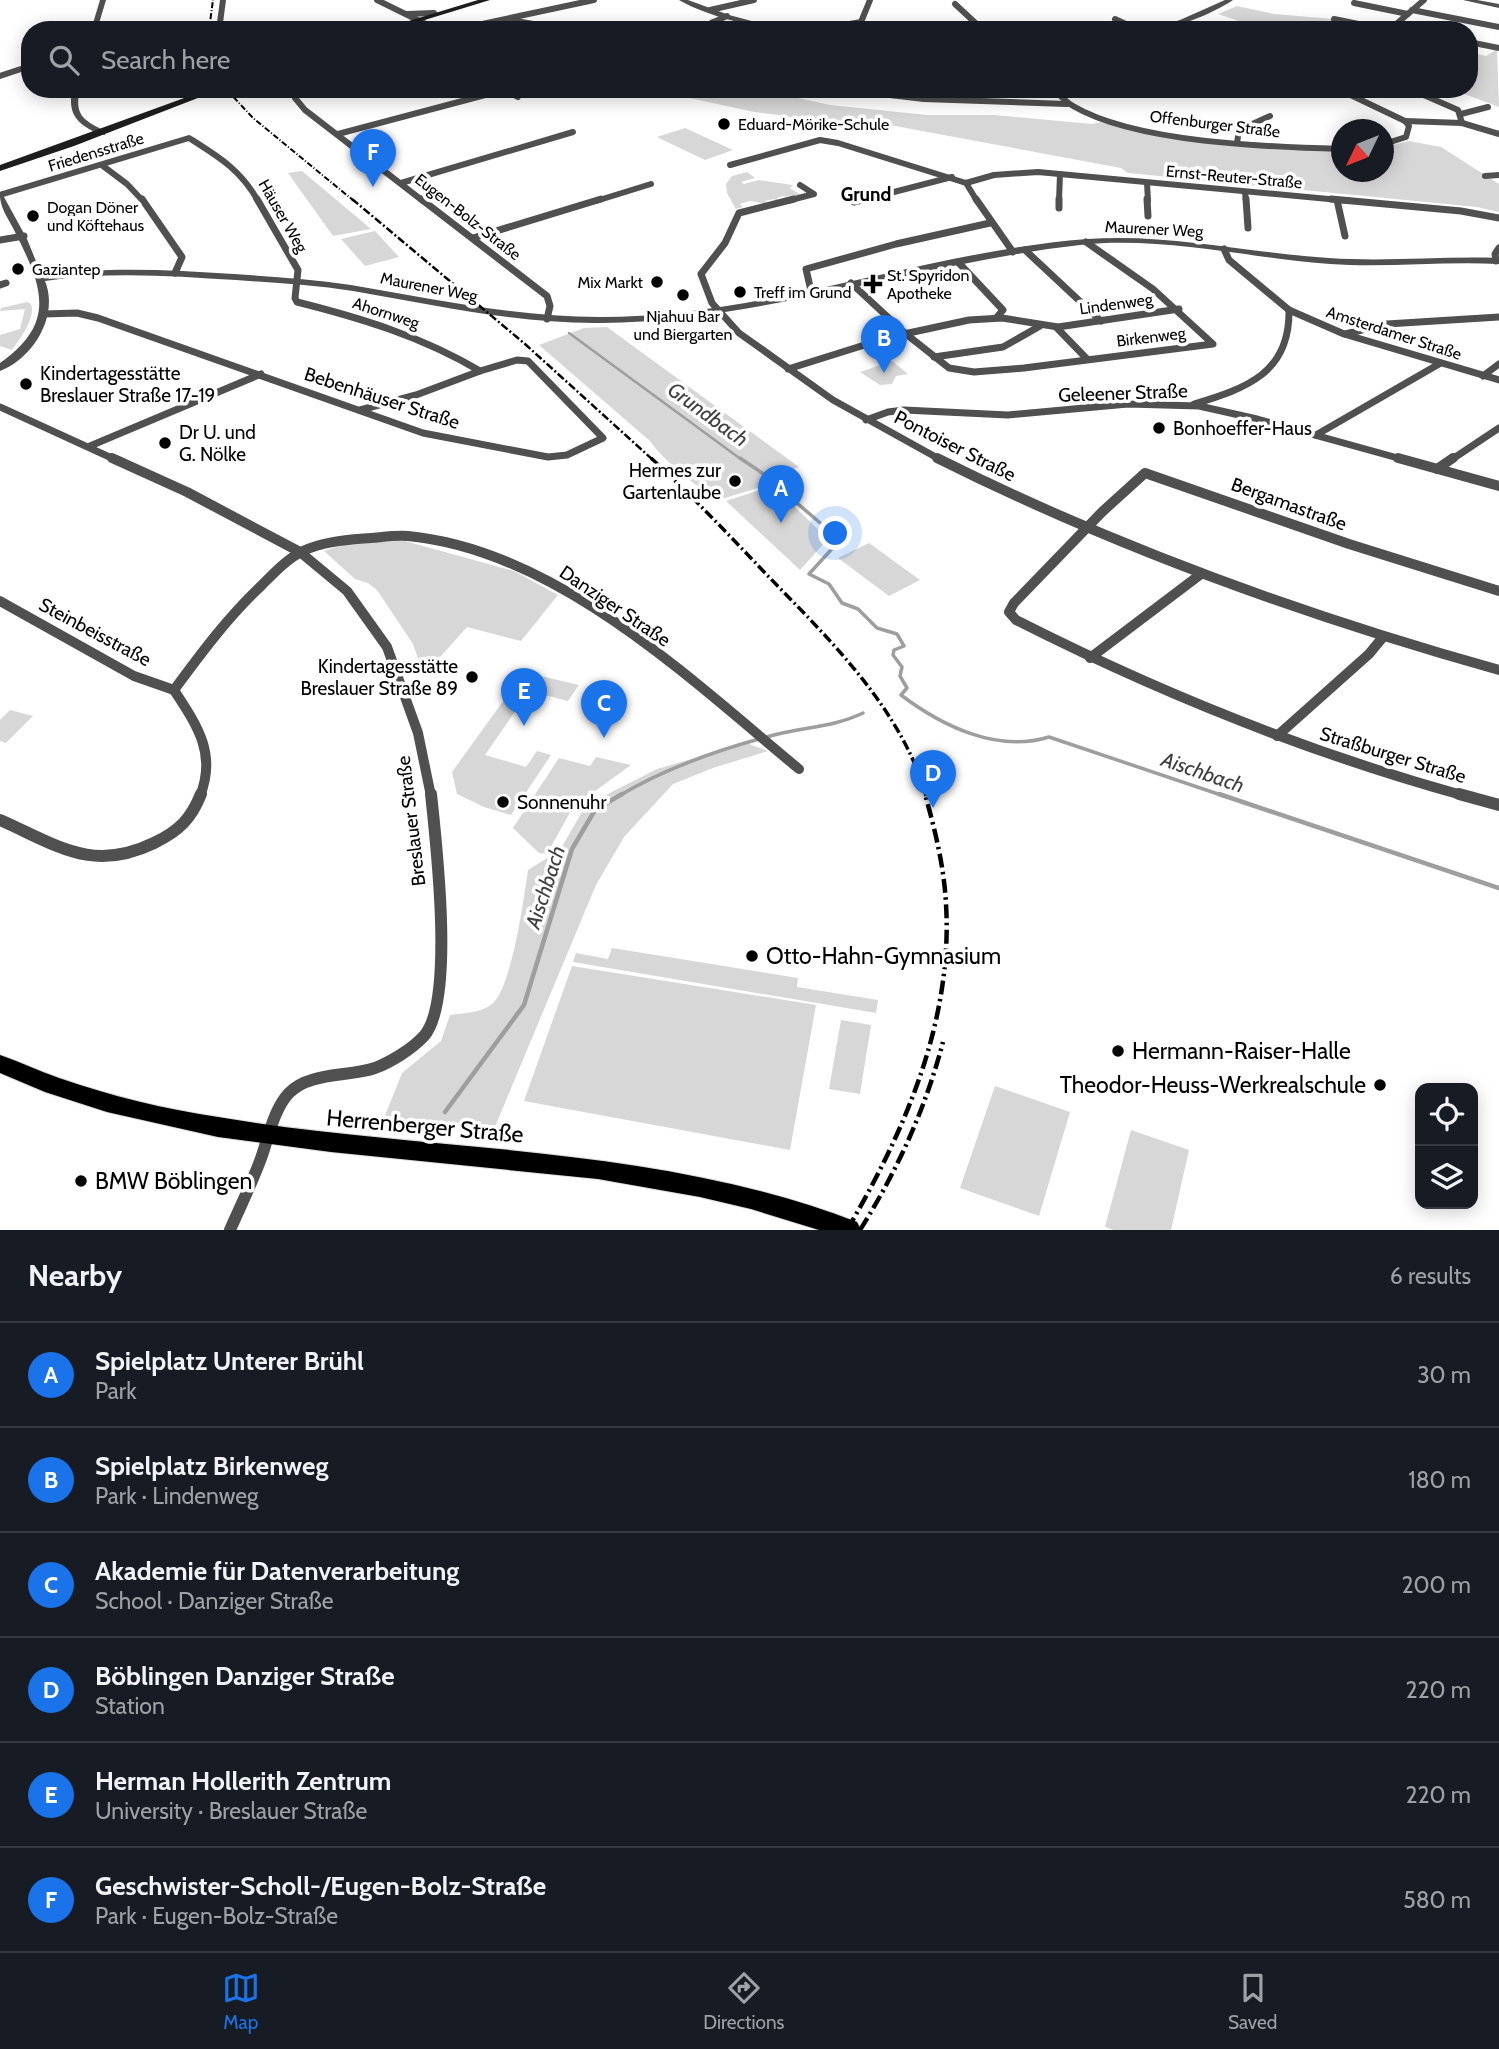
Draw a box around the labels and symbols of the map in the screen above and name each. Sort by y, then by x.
street label: Offenburger Straße [1149,107,1281,141]
place label: Eduard-Mörike-Schule [738,115,889,134]
marker: Eduard-Mörike-Schule [716,116,732,132]
north arrow [1331,119,1394,182]
street label: Friedensstraße [46,128,146,176]
pin: F [350,129,396,187]
street label: Ernst-Reuter-Straße [1165,162,1303,192]
street label: Eugen-Bolz-Straße [411,170,525,264]
street label: Häuser Weg [254,176,312,257]
district label: Grund [841,183,891,206]
place label: Dogan Döner und Köftehaus [47,198,145,235]
marker: Dogan Döner und Köftehaus [25,208,41,224]
street label: Maurener Weg [1104,217,1205,241]
place label: Gaziantep [32,260,100,279]
marker: Gaziantep [10,261,26,277]
place label: St. Spyridon Apotheke [887,266,970,303]
street label: Maurener Weg [379,268,480,306]
place label: Mix Markt [577,273,644,292]
marker: Mix Markt [649,274,665,290]
marker: St. Spyridon Apotheke [865,276,881,292]
place label: Treff im Grund [754,283,851,302]
marker: Treff im Grund [732,284,748,300]
marker: Njahuu Bar und Biergarten [675,287,691,303]
street label: Lindenweg [1078,289,1155,319]
street label: Ahornweg [350,293,423,333]
street label: Amsterdamer Straße [1324,302,1464,364]
place label: Njahuu Bar und Biergarten [634,307,733,344]
pin: B [861,315,907,373]
street label: Birkenweg [1115,323,1188,351]
place label: Kindertagesstätte Breslauer Straße 17-19 [40,362,215,407]
street label: Bebenhäuser Straße [301,362,463,434]
marker: Kindertagesstätte Breslauer Straße 17-19 [18,376,34,392]
water label: Grundbach [663,377,753,451]
street label: Geleener Straße [1058,379,1188,407]
street label: Pontoiser Straße [891,406,1020,487]
place label: Bonhoeffer-Haus [1173,417,1312,440]
marker: Bonhoeffer-Haus [1151,420,1167,436]
place label: Dr U. und G. Nölke [179,421,256,466]
marker: Dr U. und G. Nölke [157,435,173,451]
place label: Hermes zur Gartenlaube [623,459,721,504]
pin: A [758,465,804,523]
street label: Bergamastraße [1228,472,1350,536]
marker: Hermes zur Gartenlaube [727,473,743,489]
your location [818,516,852,550]
street label: Danziger Straße [555,560,675,652]
street label: Steinbeisstraße [35,593,155,671]
place label: Kindertagesstätte Breslauer Straße 89 [300,655,458,700]
pin: E [501,668,547,726]
marker: Kindertagesstätte Breslauer Straße 89 [464,669,480,685]
pin: C [581,680,627,738]
street label: Straßburger Straße [1317,722,1469,788]
water label: Aischbach [1158,746,1248,798]
pin: D [910,750,956,808]
street label: Breslauer Straße [392,754,430,887]
place label: Sonnenuhr [517,791,606,814]
marker: Sonnenuhr [495,794,511,810]
water label: Aischbach [520,842,570,932]
place label: Otto-Hahn-Gymnasium [766,942,1001,970]
marker: Otto-Hahn-Gymnasium [744,948,760,964]
place label: Hermann-Raiser-Halle [1132,1037,1351,1065]
marker: Hermann-Raiser-Halle [1110,1043,1126,1059]
place label: Theodor-Heuss-Werkrealschule [1060,1071,1366,1099]
marker: Theodor-Heuss-Werkrealschule [1372,1077,1388,1093]
street label: Herrenberger Straße [325,1103,525,1149]
place label: BMW Böblingen [95,1167,252,1195]
marker: BMW Böblingen [73,1173,89,1189]

